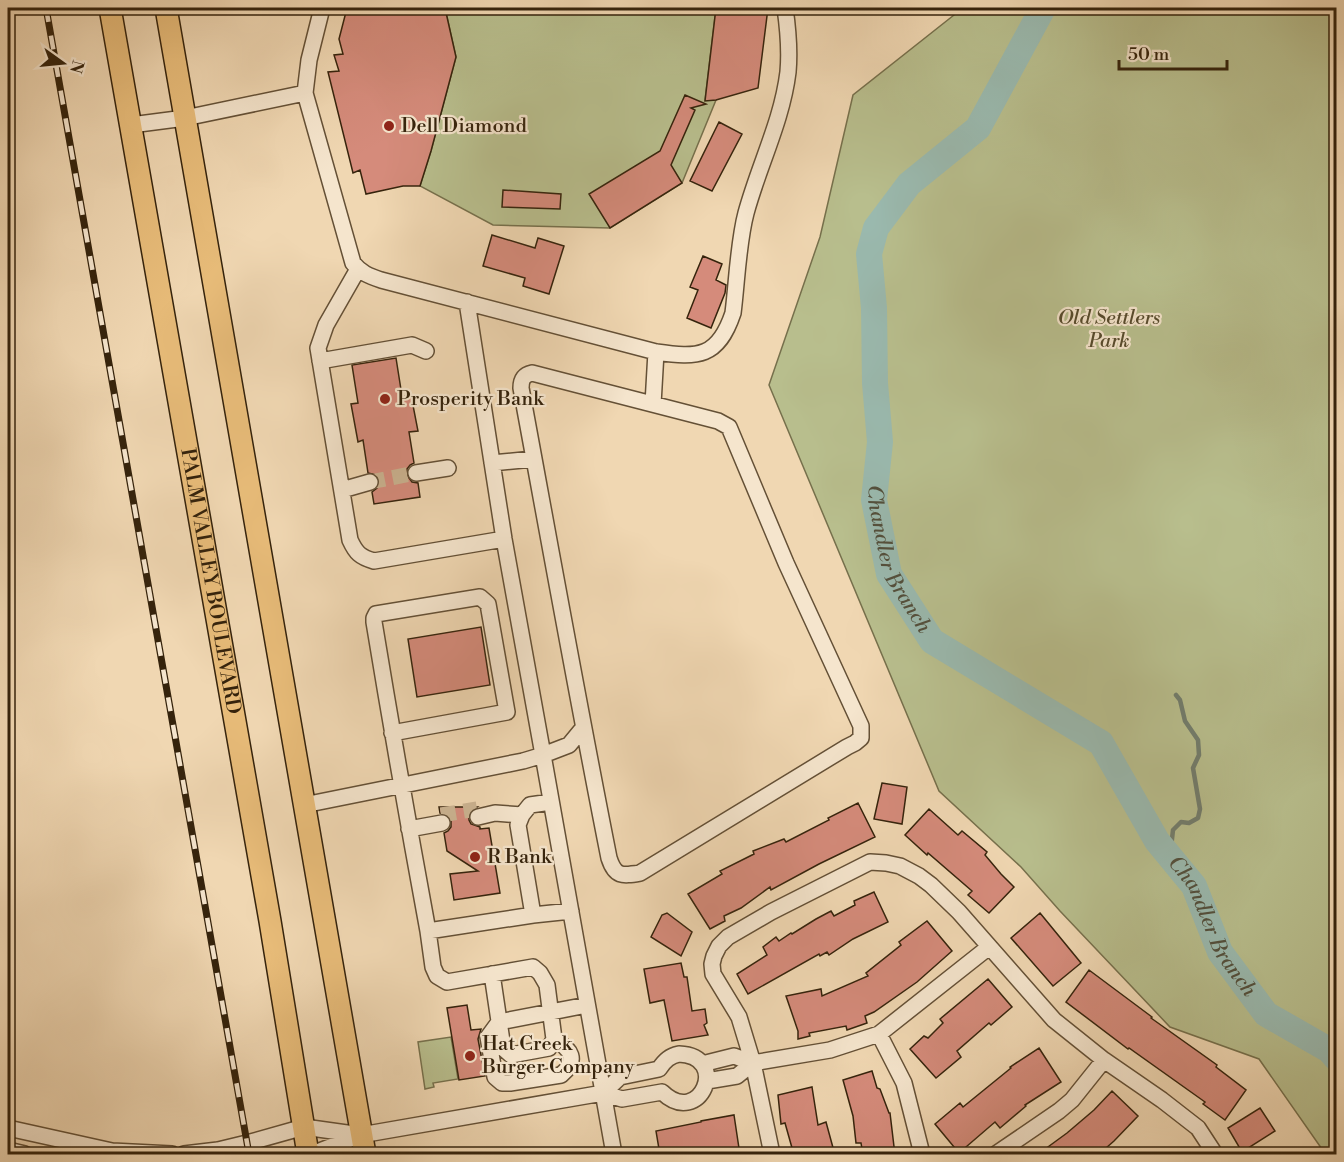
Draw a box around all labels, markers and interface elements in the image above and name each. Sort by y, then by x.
north arrow [33,33,93,93]
scale bar [1119,33,1227,71]
text: 50 m [1128,43,1170,66]
text: N [65,58,88,76]
place label: Dell Diamond [401,114,528,139]
marker: Dell Diamond [382,119,396,133]
park label: Old Settlers Park [1058,306,1161,354]
place label: Prosperity Bank [397,387,545,412]
marker: Prosperity Bank [378,392,392,406]
street label: PALM VALLEY BOULEVARD [175,446,246,716]
water label: Chandler Branch [861,484,937,638]
place label: R Bank [487,845,553,870]
marker: R Bank [468,850,482,864]
water label: Chandler Branch [1162,851,1262,1002]
place label: Hat Creek Burger Company [481,1032,635,1080]
marker: Hat Creek Burger Company [463,1049,477,1063]

